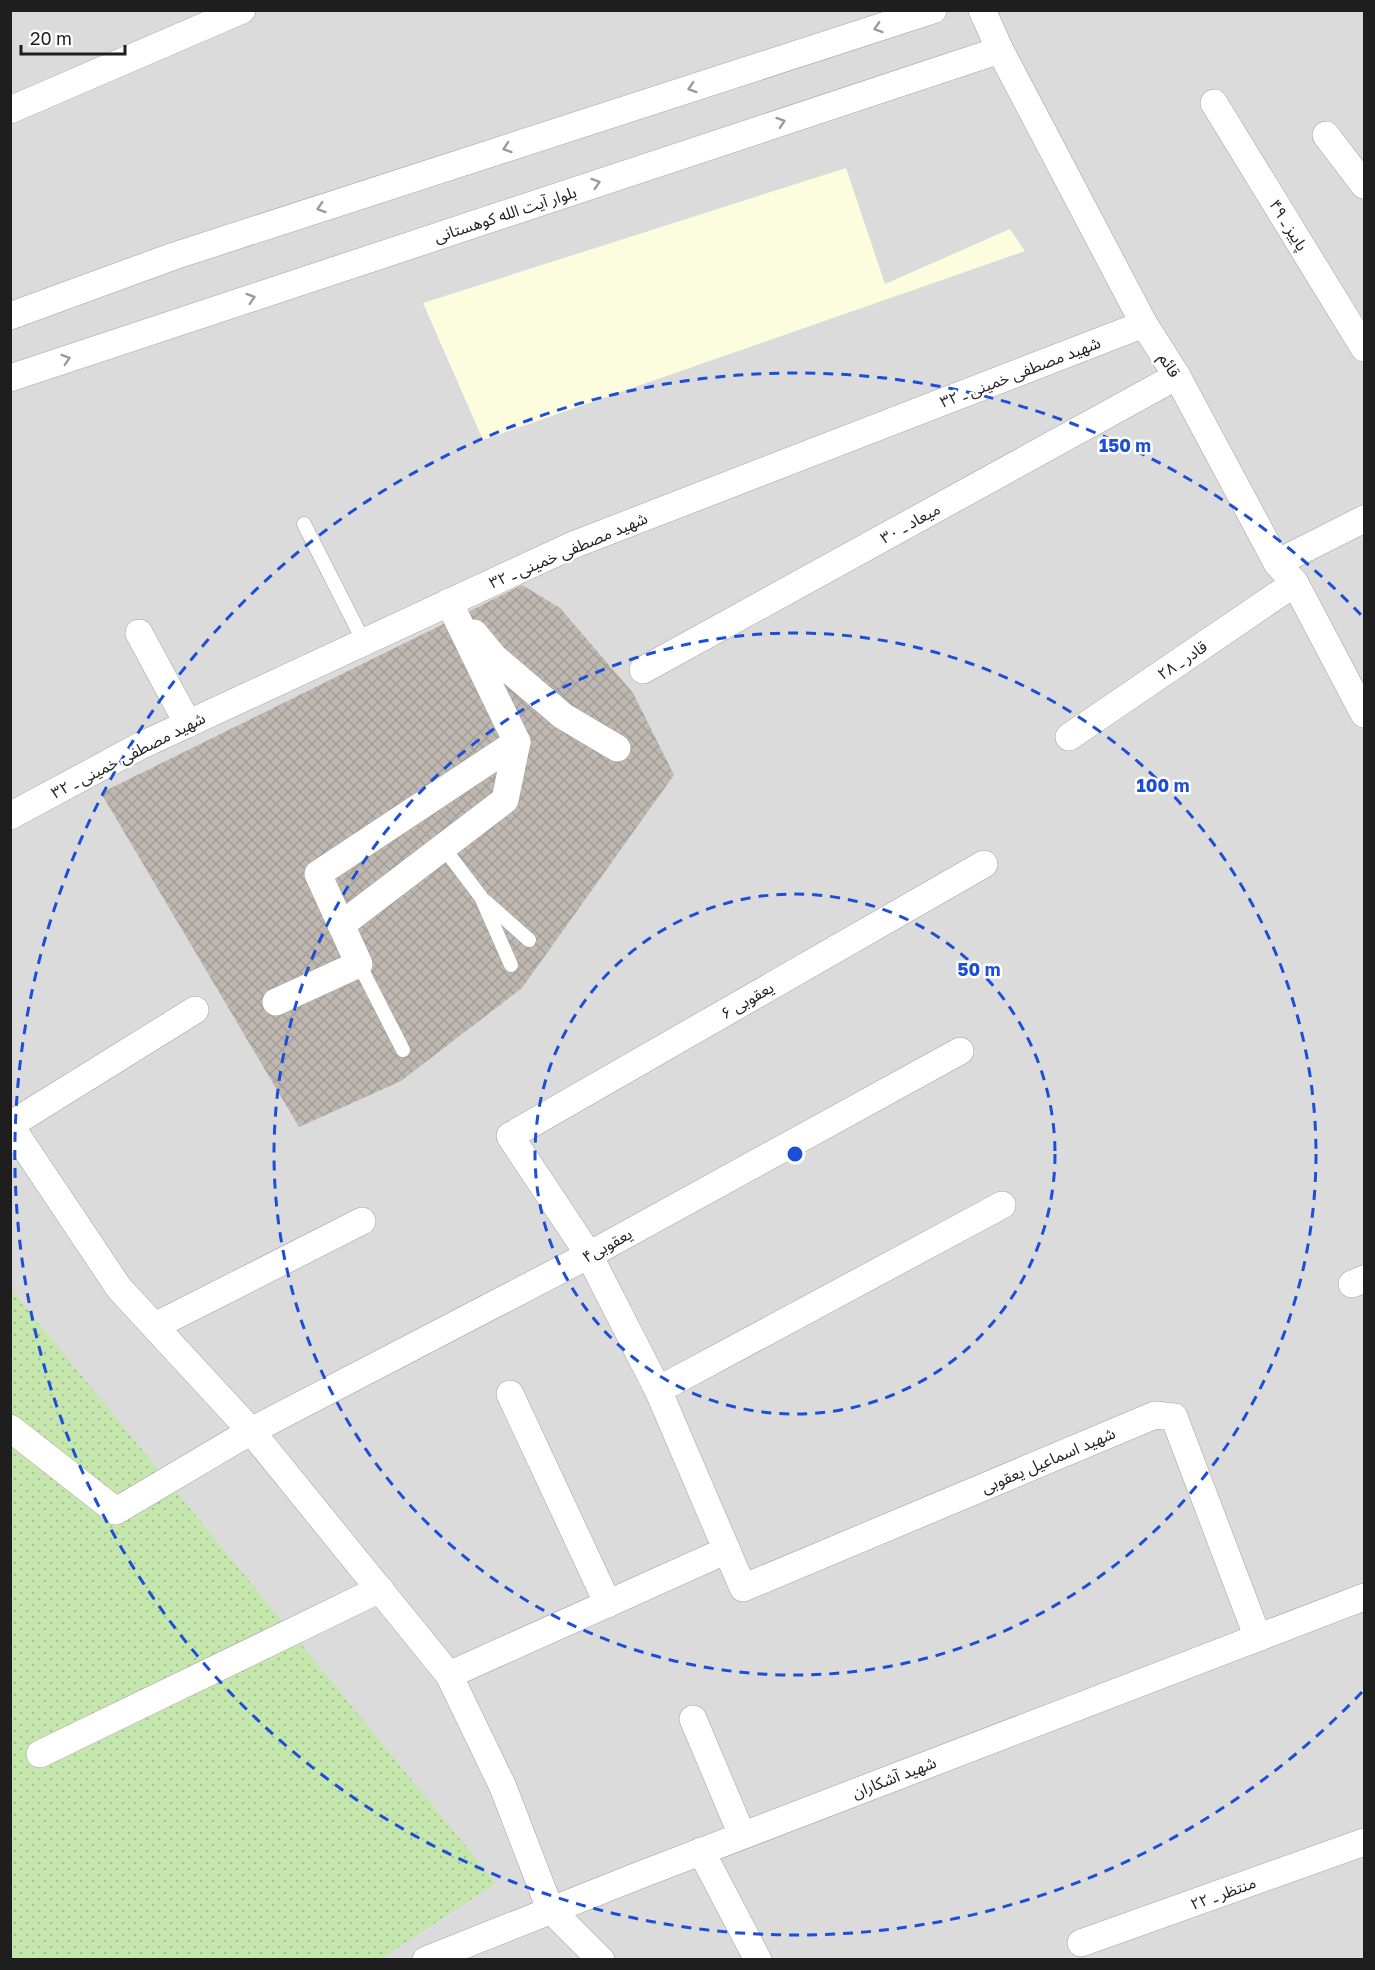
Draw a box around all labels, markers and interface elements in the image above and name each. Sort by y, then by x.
scale bar [21,18,124,56]
one-way arrow [873,21,884,34]
text: 20 m [30,27,72,49]
one-way arrow [687,81,698,94]
one-way arrow [775,117,786,129]
one-way arrow [502,141,513,153]
one-way arrow [590,178,601,191]
street label: بلوار آیت الله کوهستانی [431,182,579,246]
street label: پاییز ـ ۴۹ [1264,195,1313,255]
one-way arrow [316,201,327,213]
one-way arrow [245,292,256,305]
street label: شهید مصطفی خمینی ـ ۳۲ [937,332,1103,412]
street label: قائم [1152,349,1185,383]
one-way arrow [60,354,71,366]
text: 150 m [1099,434,1151,456]
street label: میعاد ـ ۳۰ [876,498,944,548]
street label: شهید مصطفی خمینی ـ ۳۲ [486,508,650,592]
street label: قادر ـ ۲۸ [1153,636,1211,684]
street label: شهید مصطفی خمینی ـ ۳۲ [48,707,208,803]
text: 100 m [1137,774,1189,796]
text: 50 m [958,958,1000,980]
street label: یعقوبی ۶ [717,977,777,1023]
centre of rings [785,1144,805,1164]
street label: یعقوبی۴ [579,1223,635,1267]
street label: شهید اسماعیل یعقوبی [978,1423,1118,1497]
street label: شهید آشکاران [849,1752,939,1802]
street label: منتظر ـ ۲۲ [1188,1872,1258,1914]

